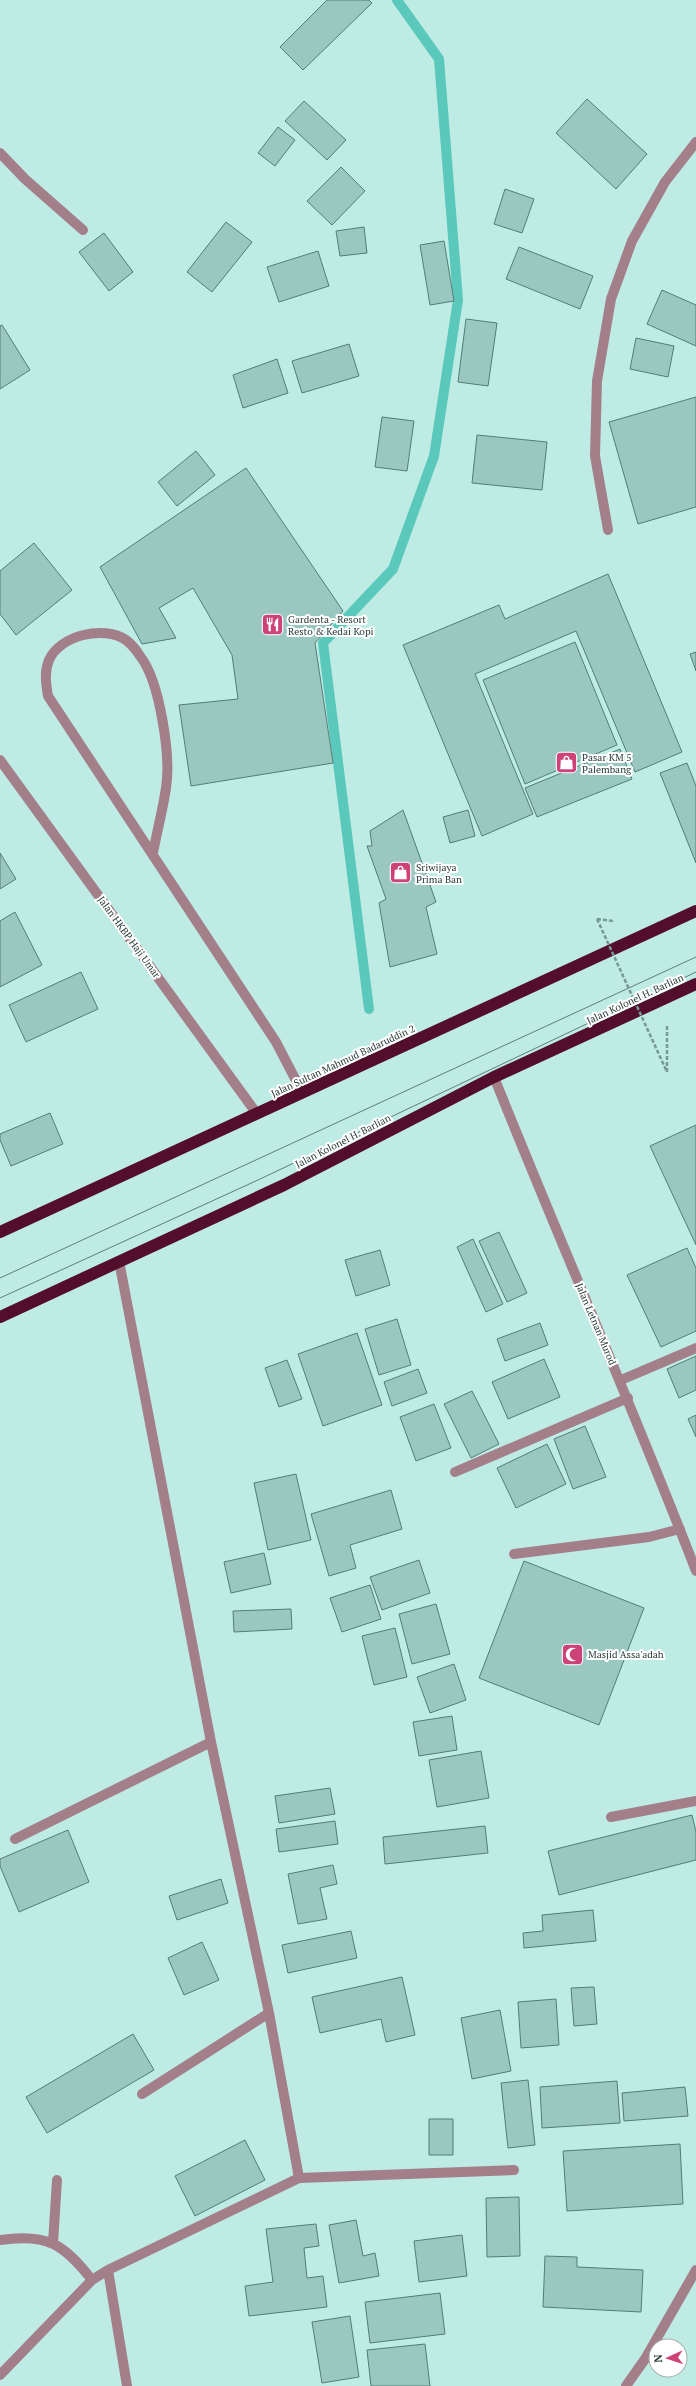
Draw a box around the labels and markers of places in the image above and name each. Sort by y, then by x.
restaurant icon: Gardenta - Resort Resto & Kedai Kopi [260,612,286,638]
place label: Gardenta - Resort Resto & Kedai Kopi [288,613,374,638]
shop icon: Pasar KM 5 Palembang [553,750,579,776]
place label: Pasar KM 5 Palembang [582,751,632,776]
shop icon: Sriwijaya Prima Ban [388,860,414,886]
place label: Sriwijaya Prima Ban [416,861,462,886]
mosque icon: Masjid Assa'adah [560,1641,586,1667]
place label: Masjid Assa'adah [588,1648,664,1661]

